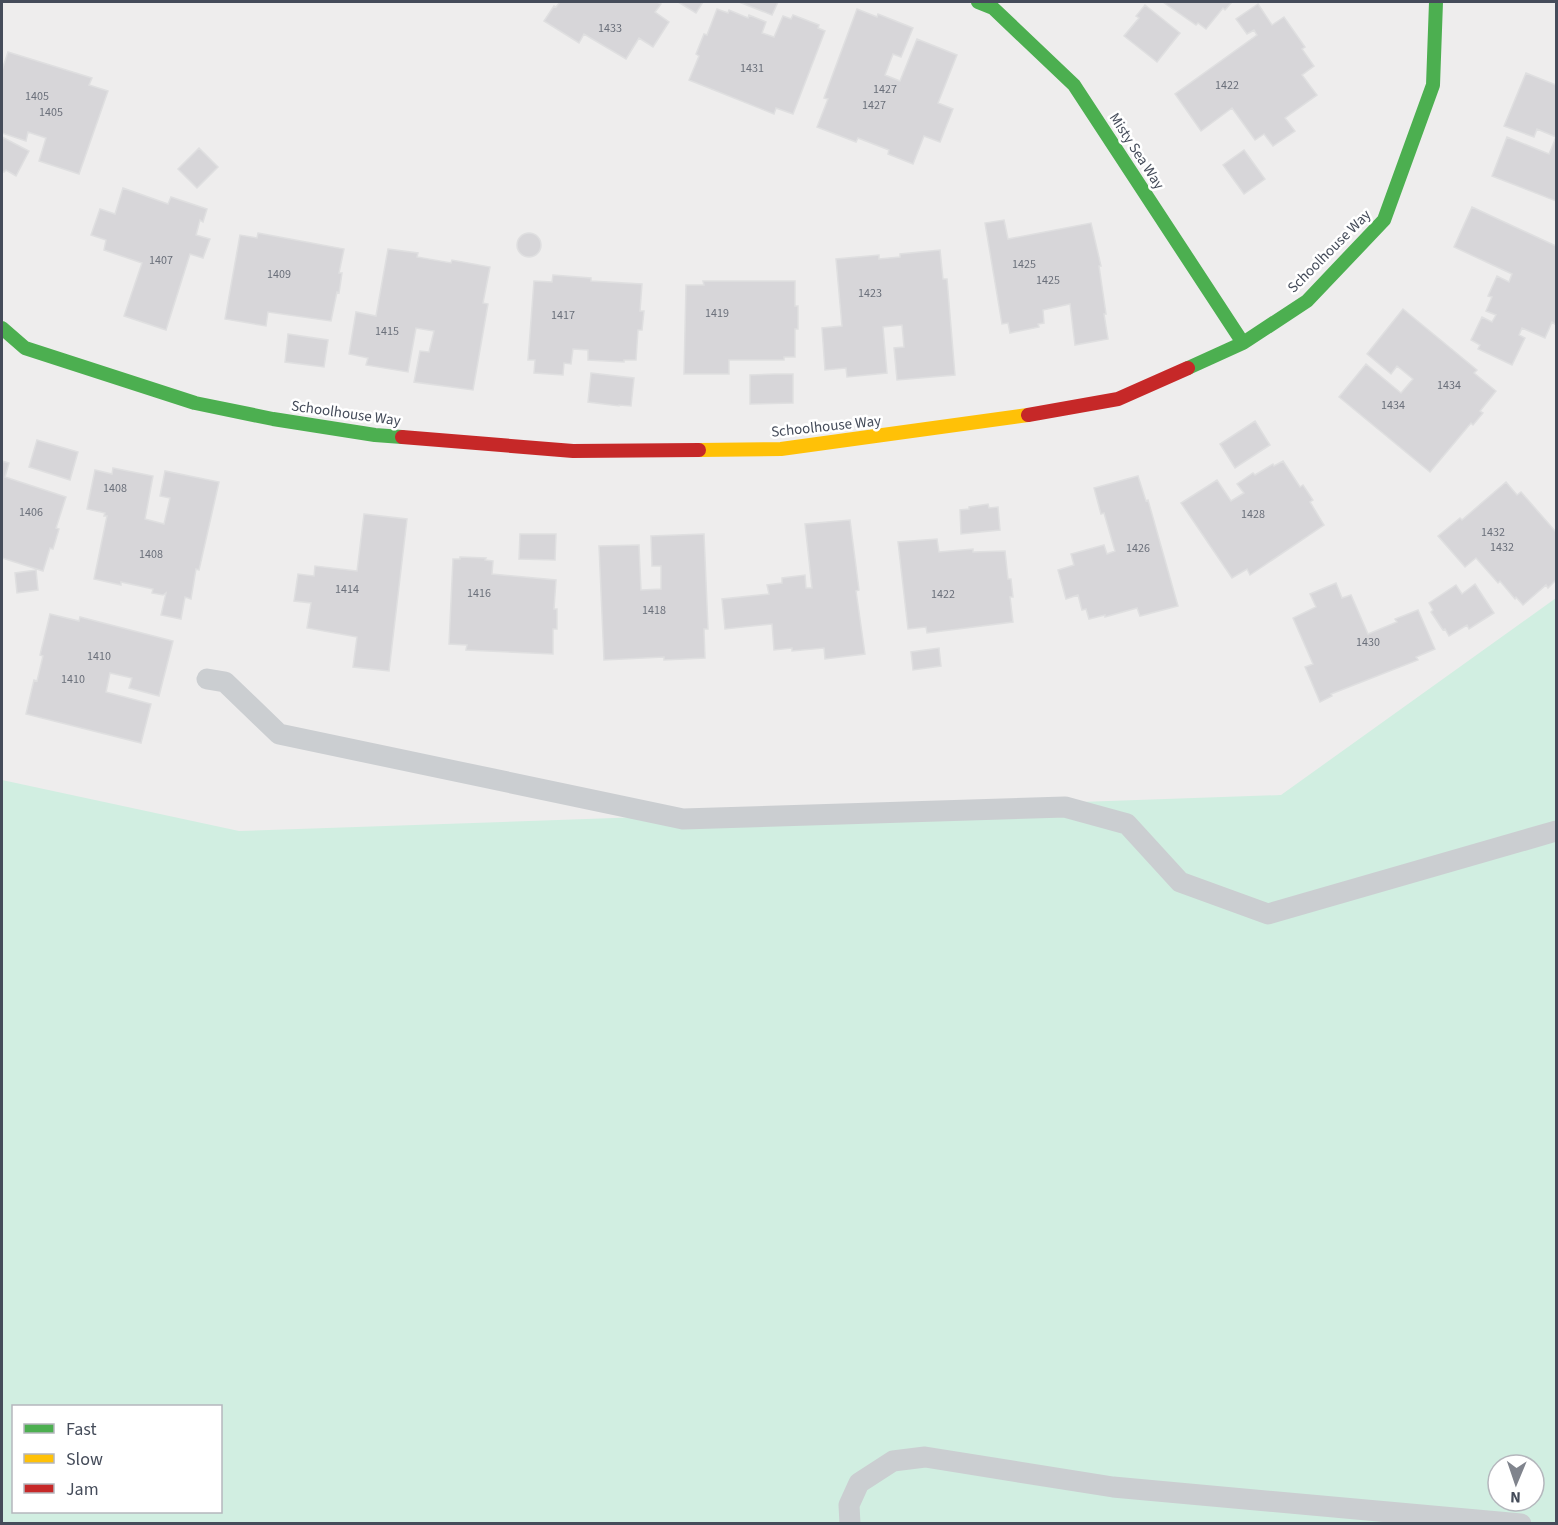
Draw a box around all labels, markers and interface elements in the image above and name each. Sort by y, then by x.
house number: 1433 [598,20,622,37]
house number: 1431 [740,60,764,77]
house number: 1422 [1215,77,1239,94]
house number: 1427 [873,81,897,98]
house number: 1405 [25,88,49,105]
house number: 1427 [862,97,886,114]
house number: 1405 [39,104,63,121]
street label: Misty Sea Way [1104,109,1169,194]
street label: Schoolhouse Way [1283,205,1376,298]
house number: 1407 [149,252,173,269]
house number: 1425 [1012,256,1036,273]
house number: 1409 [267,266,291,283]
house number: 1425 [1036,272,1060,289]
house number: 1423 [858,285,882,302]
house number: 1419 [705,305,729,322]
house number: 1417 [551,307,575,324]
house number: 1415 [375,323,399,340]
house number: 1434 [1437,377,1461,394]
street label: Schoolhouse Way [290,395,402,432]
house number: 1434 [1381,397,1405,414]
street label: Schoolhouse Way [770,410,882,443]
house number: 1408 [103,480,127,497]
house number: 1406 [19,504,43,521]
house number: 1428 [1241,506,1265,523]
house number: 1432 [1481,524,1505,541]
house number: 1432 [1490,539,1514,556]
house number: 1426 [1126,540,1150,557]
house number: 1408 [139,546,163,563]
house number: 1414 [335,581,359,598]
house number: 1416 [467,585,491,602]
house number: 1422 [931,586,955,603]
house number: 1418 [642,602,666,619]
house number: 1430 [1356,634,1380,651]
house number: 1410 [87,648,111,665]
house number: 1410 [61,671,85,688]
legend [12,1405,222,1513]
text: Fast [66,1417,97,1442]
text: Slow [66,1447,103,1472]
north arrow [1486,1453,1546,1513]
text: Jam [66,1477,99,1502]
text: N [1510,1486,1521,1508]

